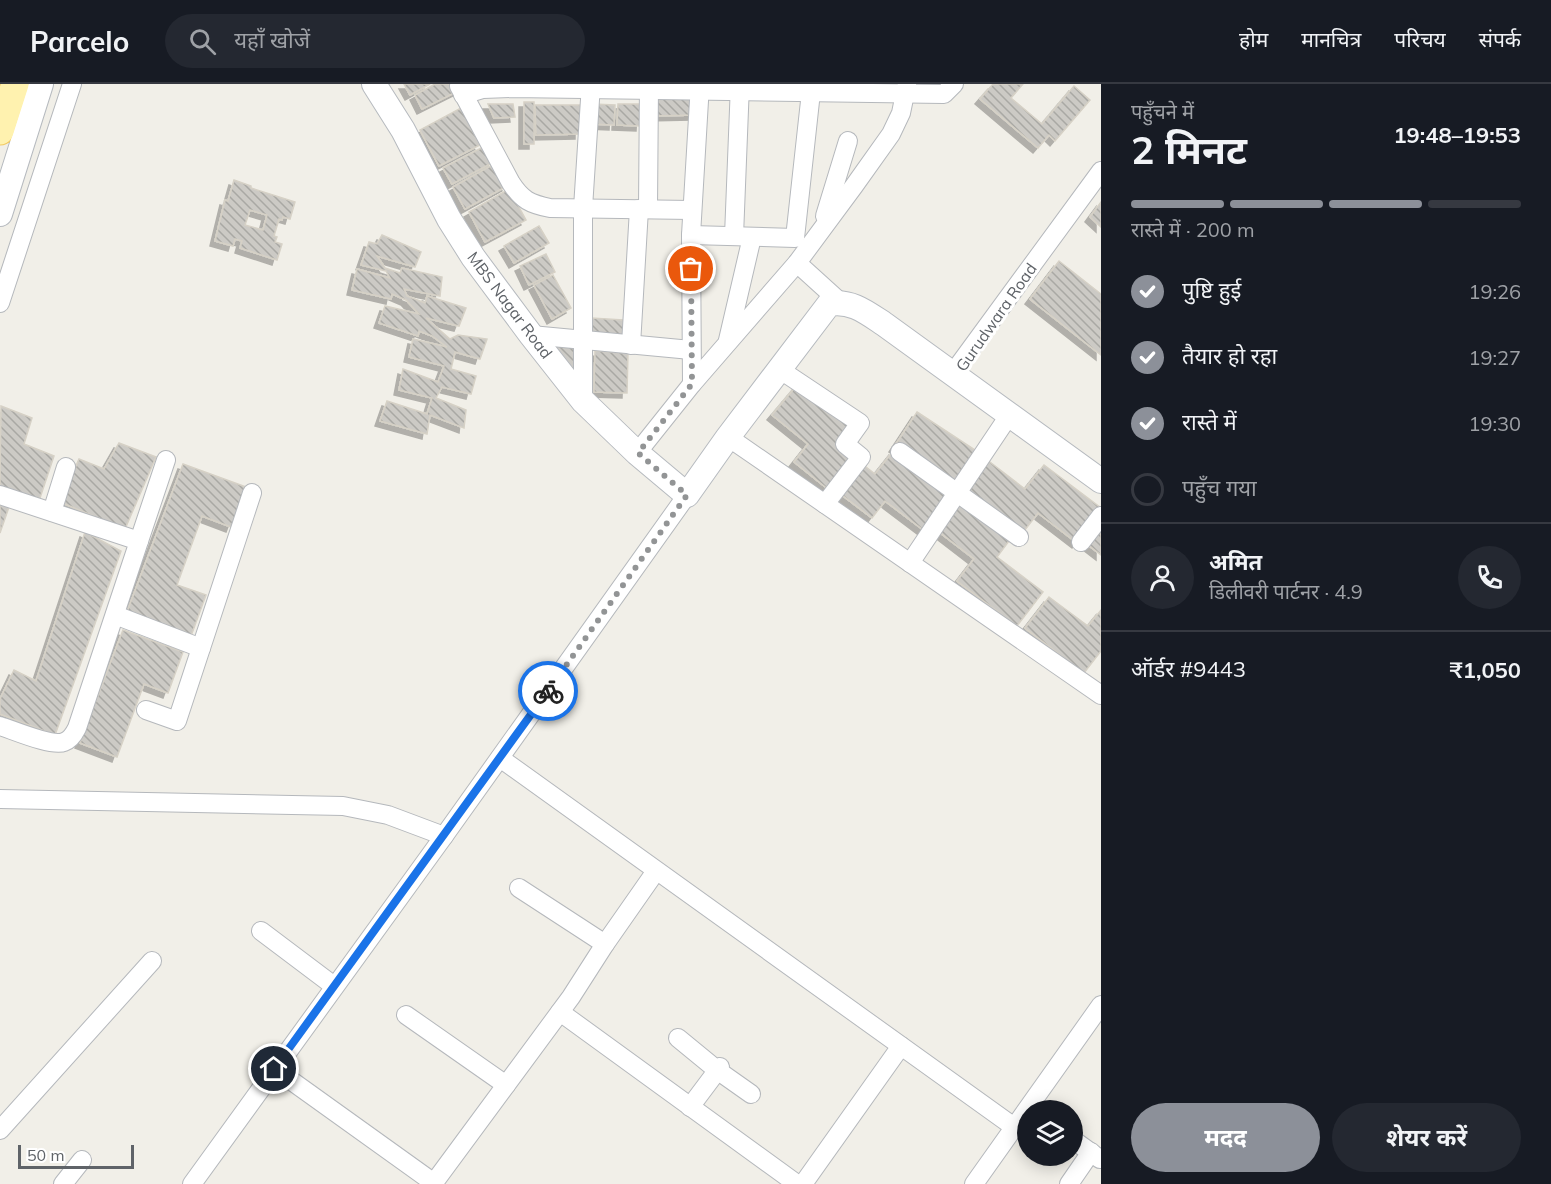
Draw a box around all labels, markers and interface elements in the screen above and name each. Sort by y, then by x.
search box [165,14,585,68]
text: Parcelo [30,24,129,59]
icon: search [186,25,219,58]
text: यहाँ खोजें [234,26,310,54]
text: होम [1239,26,1268,52]
text: मानचित्र [1301,26,1361,52]
text: परिचय [1394,26,1446,52]
text: संपर्क [1479,26,1521,52]
text: पहुँचने में [1131,99,1194,124]
text: 19:48–19:53 [1393,121,1521,149]
text: 2 मिनट [1131,125,1247,174]
text: रास्ते में · 200 m [1131,217,1255,242]
pin [665,243,716,294]
street label: MBS Nagar Road [463,248,557,362]
icon: bag [674,252,707,285]
street label: Gurudwara Road [951,259,1041,375]
icon: check [1131,275,1164,308]
text: पुष्टि हुई [1182,276,1241,304]
text: 19:26 [1468,279,1521,304]
icon: check [1131,341,1164,374]
text: तैयार हो रहा [1182,342,1277,370]
text: 19:27 [1468,345,1521,370]
icon: check [1131,407,1164,440]
text: रास्ते में [1182,408,1237,436]
text: 19:30 [1468,411,1521,436]
text: पहुँच गया [1182,474,1257,502]
button: person [1131,546,1194,609]
button: phone [1458,546,1521,609]
text: अमित [1209,548,1262,576]
text: डिलीवरी पार्टनर · 4.9 [1209,579,1363,604]
text: ऑर्डर #9443 [1131,655,1246,683]
text: ₹1,050 [1450,656,1521,684]
courier [518,661,578,721]
icon: bike [532,675,565,708]
pin [248,1043,299,1094]
icon: home [257,1052,290,1085]
map controls [1017,1100,1083,1166]
button: layers [1017,1100,1083,1166]
button: मदद [1131,1103,1320,1172]
button: शेयर करें [1332,1103,1521,1172]
scale bar [18,1142,134,1170]
text: 50 m [27,1145,64,1165]

